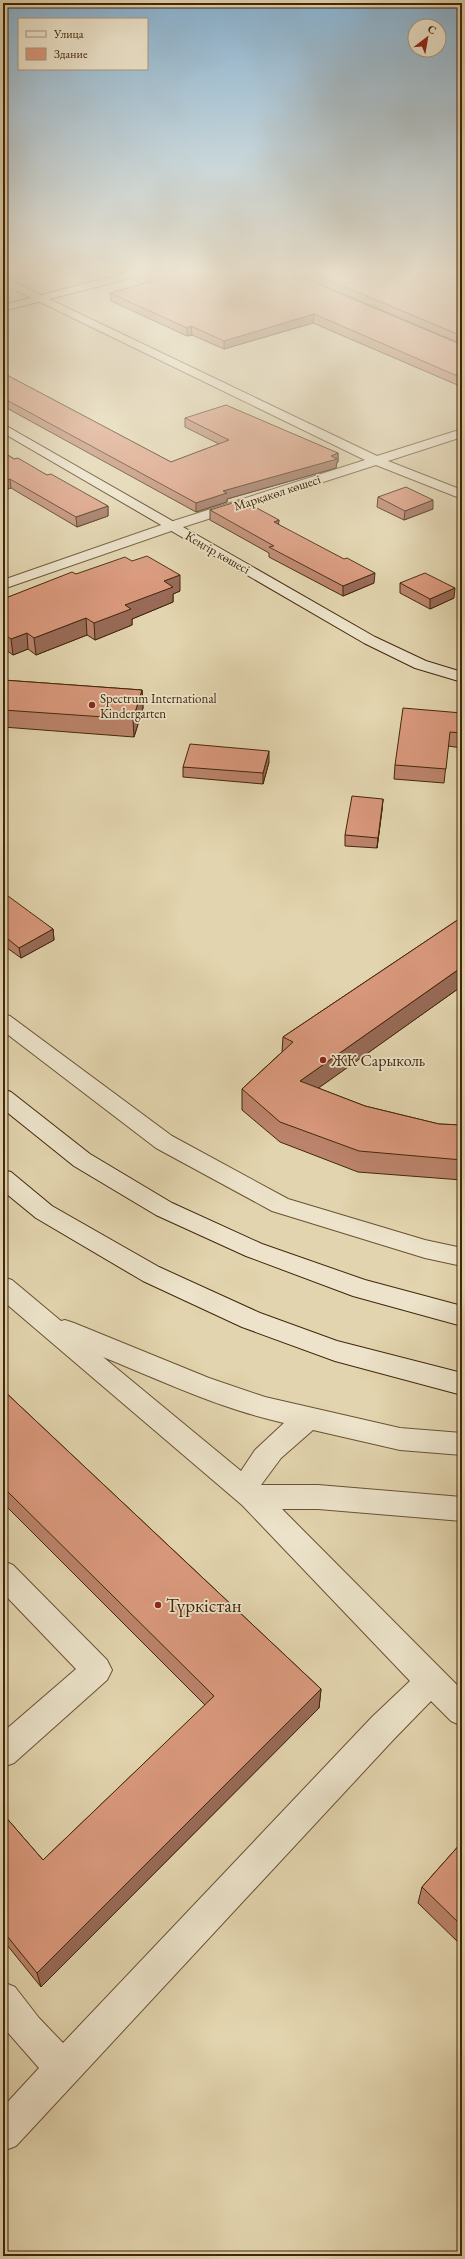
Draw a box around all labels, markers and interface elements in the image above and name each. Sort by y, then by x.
legend [18,18,148,70]
north arrow [407,18,447,58]
text: С [425,21,439,38]
text: Улица [53,26,84,42]
text: Здание [54,46,88,62]
street label: Марқакөл көшесі [232,470,323,515]
street label: Кеңгір көшесі [182,527,253,578]
place label: Spectrum International Kindergarten [100,690,217,722]
marker: Spectrum International Kindergarten [87,700,97,710]
place label: ЖК Сарыколь [330,1050,425,1071]
marker: ЖК Сарыколь [318,1055,328,1065]
place label: Түркістан [166,1593,242,1618]
marker: Түркістан [153,1600,163,1610]

